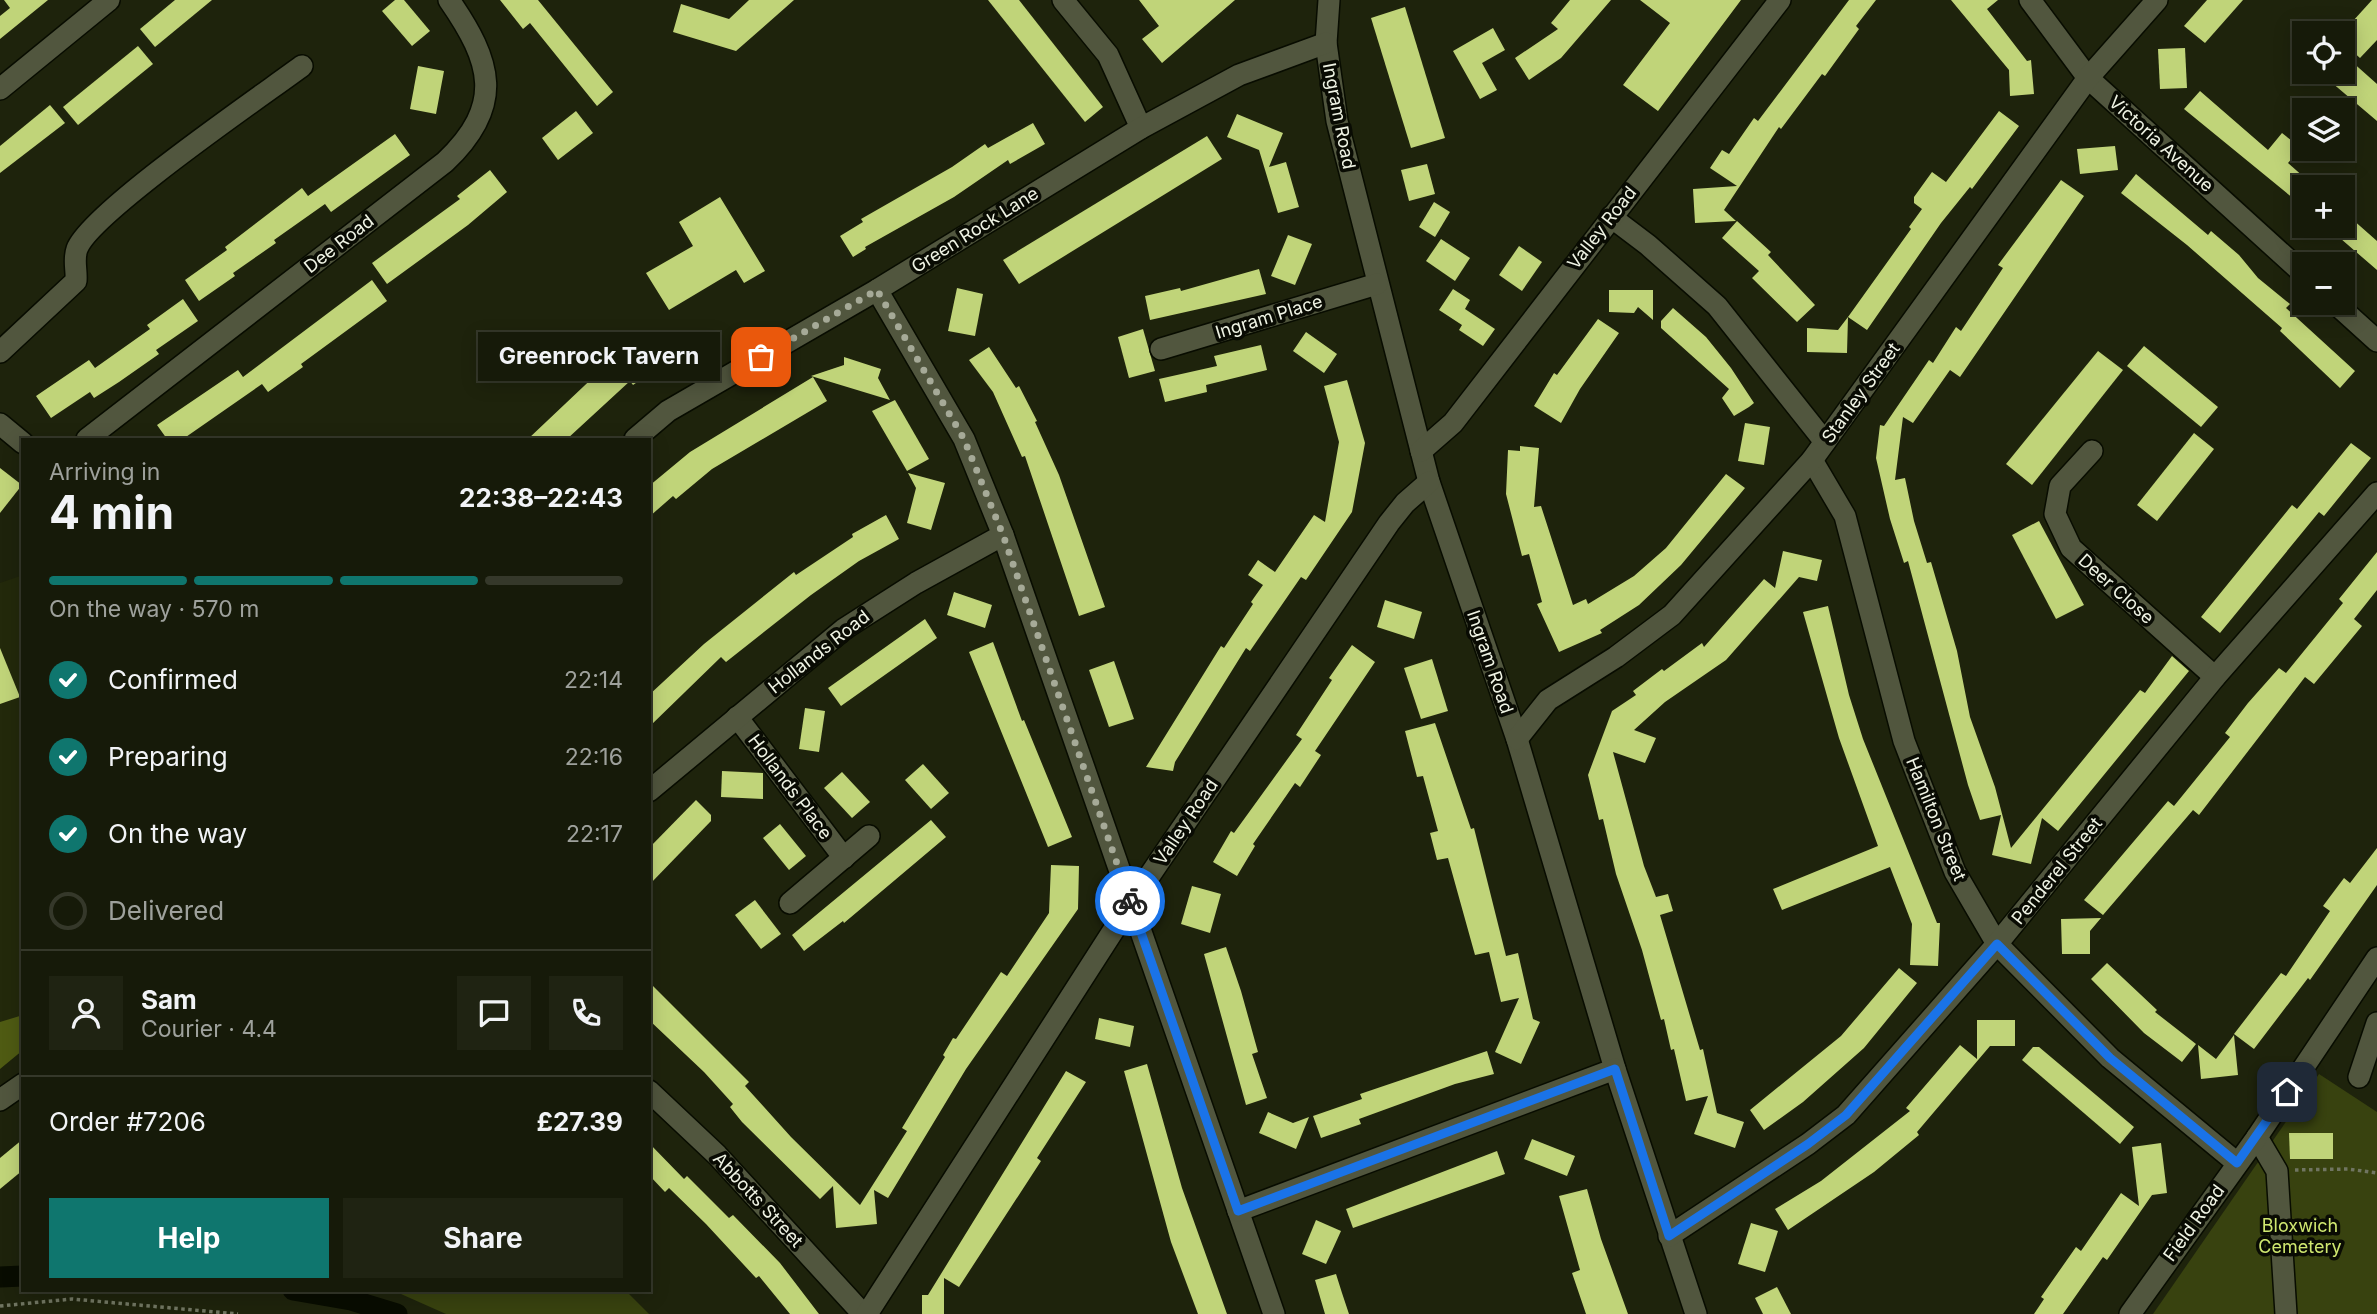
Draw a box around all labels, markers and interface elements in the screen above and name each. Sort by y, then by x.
map controls [2292,21,2355,315]
button: locate [2292,21,2355,84]
street label: Ingram Road [1319,61,1360,171]
street label: Victoria Avenue [2105,91,2218,196]
button: layers [2292,98,2355,161]
button: + [2292,175,2355,238]
street label: Green Rock Lane [908,182,1042,277]
street label: Valley Road [1563,182,1640,273]
street label: Dee Road [300,210,378,277]
button: − [2292,252,2355,315]
street label: Ingram Place [1213,290,1325,343]
pin [731,327,791,387]
callout: Greenrock Tavern [477,332,719,382]
icon: bag [742,338,780,376]
street label: Stanley Street [1817,338,1904,447]
text: Greenrock Tavern [499,342,699,370]
text: Arriving in [49,458,160,486]
text: 22:38–22:43 [459,482,623,513]
text: 4 min [49,484,174,540]
street label: Deer Close [2074,549,2158,628]
text: On the way · 570 m [49,595,259,623]
street label: Hollands Road [764,606,873,698]
street label: Ingram Road [1463,608,1518,716]
icon: check [49,661,87,699]
text: Confirmed [108,664,238,695]
text: 22:14 [564,666,623,694]
street label: Hollands Place [744,730,837,843]
icon: check [49,738,87,776]
text: Preparing [108,741,228,772]
text: 22:16 [565,743,623,771]
street label: Hamilton Street [1902,754,1971,884]
street label: Valley Road [1149,775,1222,869]
street label: Penderel Street [2007,813,2106,928]
icon: check [49,815,87,853]
text: On the way [108,818,247,849]
text: 22:17 [566,820,623,848]
courier [1095,866,1165,936]
icon: bike [1111,882,1149,920]
text: Delivered [108,895,224,926]
button: person [49,976,123,1050]
button: chat [457,976,531,1050]
button: phone [549,976,623,1050]
text: Sam [141,984,197,1015]
text: Courier · 4.4 [141,1015,277,1043]
pin [2257,1062,2317,1122]
icon: home [2268,1073,2306,1111]
text: Order #7206 [49,1106,206,1137]
text: £27.39 [536,1106,623,1137]
street label: Abbotts Street [709,1148,808,1251]
street label: Field Road [2159,1180,2228,1265]
button: Help [49,1198,329,1278]
button: Share [343,1198,623,1278]
park label: Bloxwich Cemetery [2258,1215,2342,1257]

